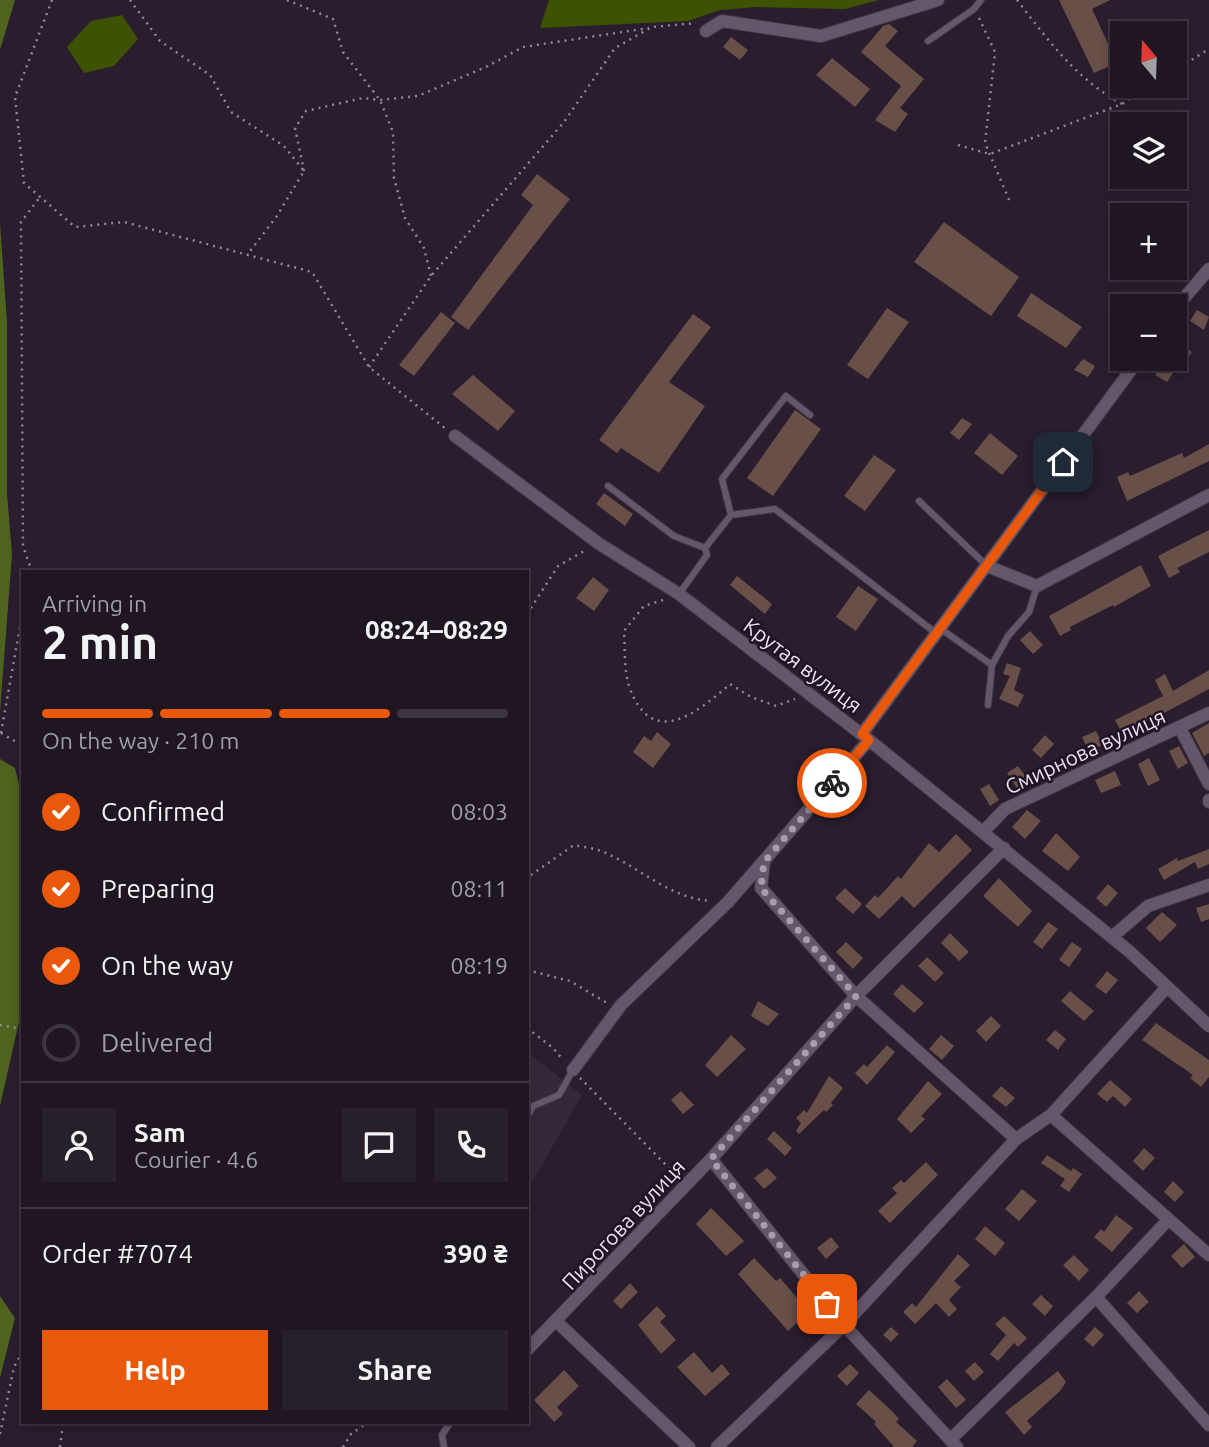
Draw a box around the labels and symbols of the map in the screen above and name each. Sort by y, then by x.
north arrow [1110,21,1186,98]
pin [1033,432,1093,492]
street label: Крутая вулиця [739,613,867,717]
street label: Смирнова вулиця [1001,703,1169,799]
courier [797,748,867,818]
street label: Пирогова вулиця [557,1154,689,1294]
pin [797,1274,857,1334]

